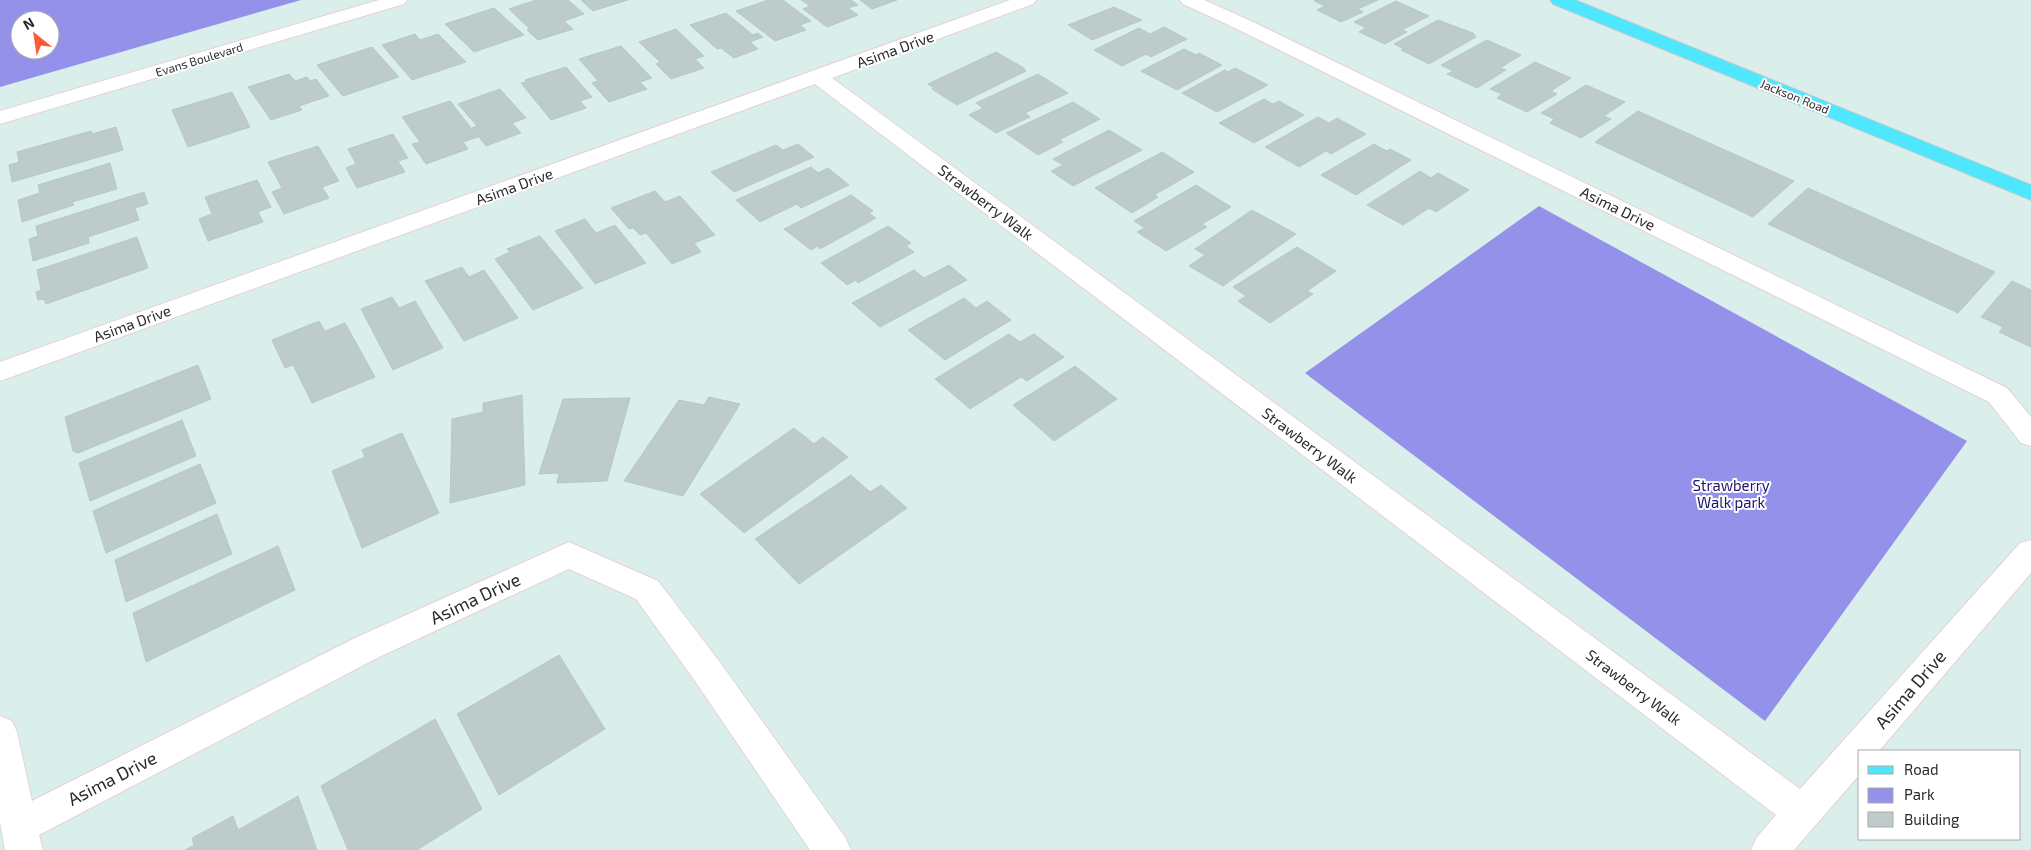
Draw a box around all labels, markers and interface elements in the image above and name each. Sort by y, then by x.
north arrow [10,10,60,60]
text: N [20,13,37,33]
street label: Asima Drive [854,27,936,71]
street label: Evans Boulevard [153,39,245,79]
street label: Jackson Road [1759,76,1831,116]
street label: Strawberry Walk [935,160,1037,244]
street label: Asima Drive [473,164,555,208]
street label: Asima Drive [1578,182,1658,234]
street label: Asima Drive [91,301,173,345]
street label: Strawberry Walk [1259,403,1361,487]
park label: Strawberry Walk park [1692,476,1770,511]
street label: Asima Drive [426,567,524,629]
street label: Strawberry Walk [1583,645,1685,729]
street label: Asima Drive [1870,645,1950,733]
street label: Asima Drive [64,746,160,810]
legend [1858,750,2021,840]
text: Road [1904,760,1939,778]
text: Park [1904,785,1935,803]
text: Building [1904,810,1960,828]

